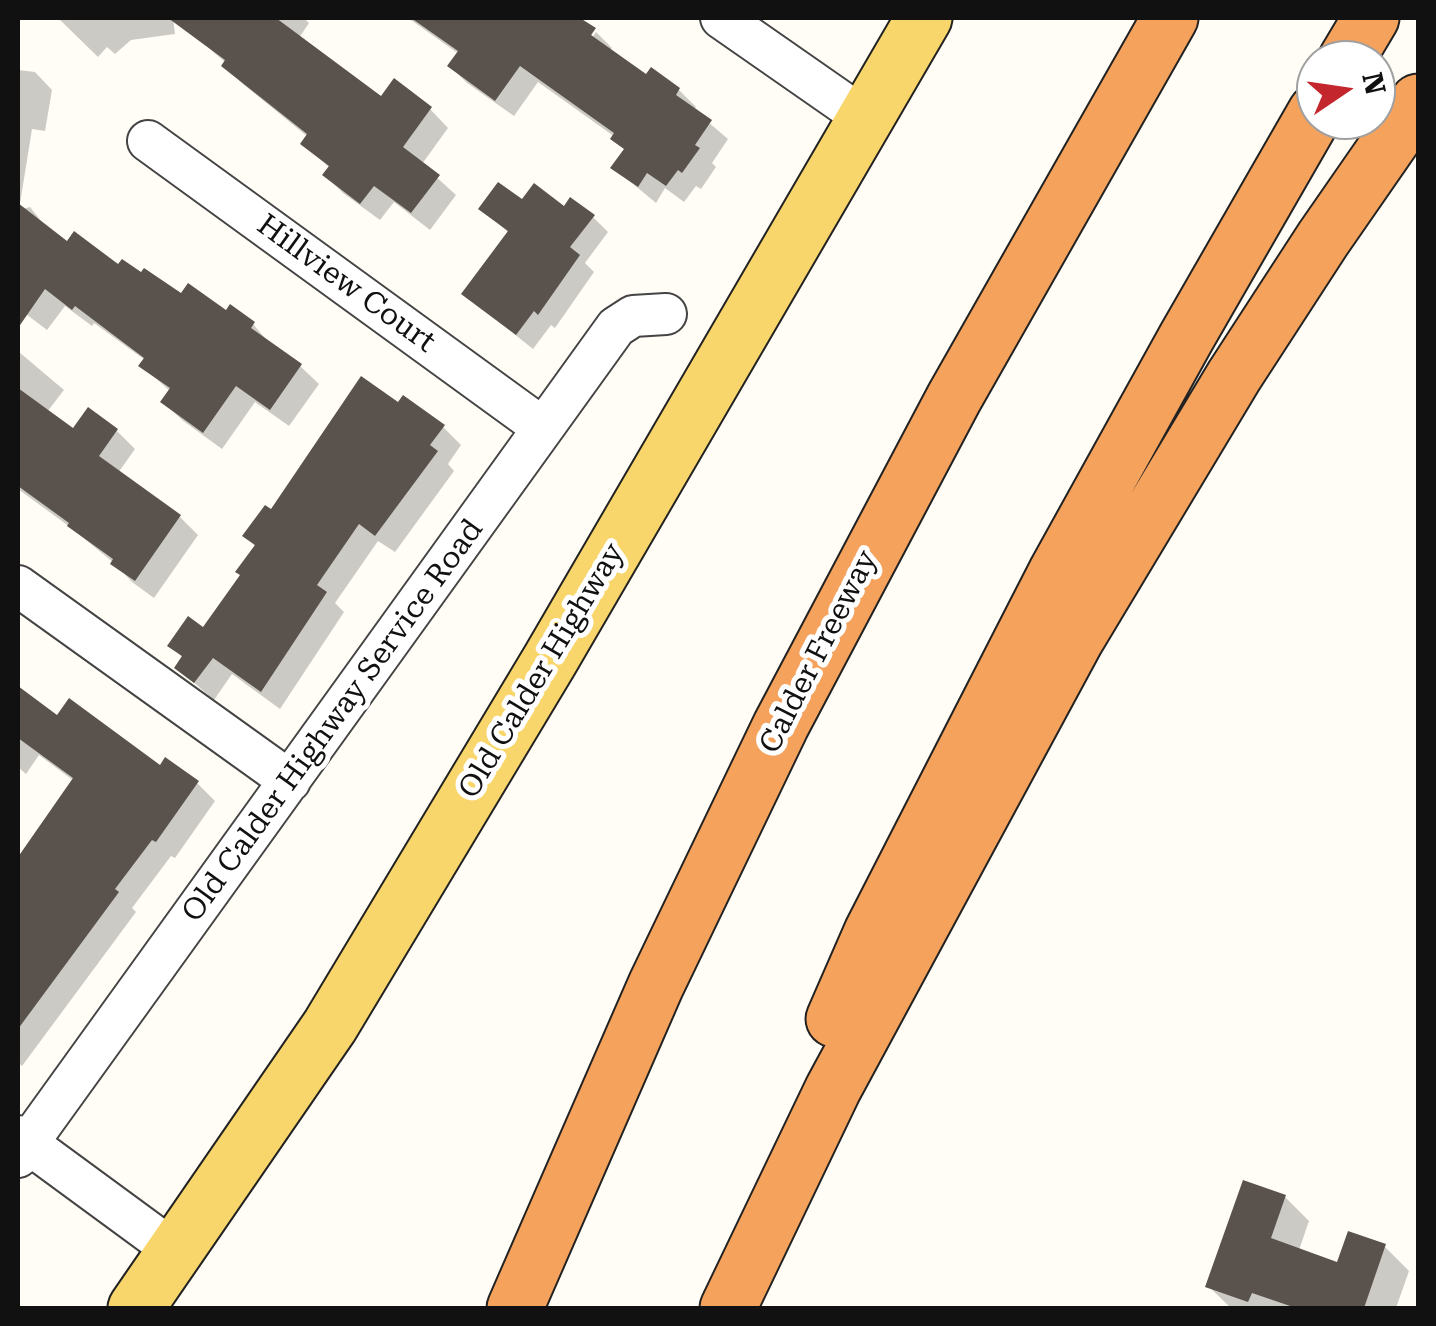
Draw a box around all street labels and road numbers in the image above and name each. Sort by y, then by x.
street label: Hillview Court [250,207,442,361]
street label: Old Calder Highway Service Road [175,513,491,929]
street label: Old Calder Highway [452,537,632,805]
street label: Calder Freeway [752,545,886,759]

